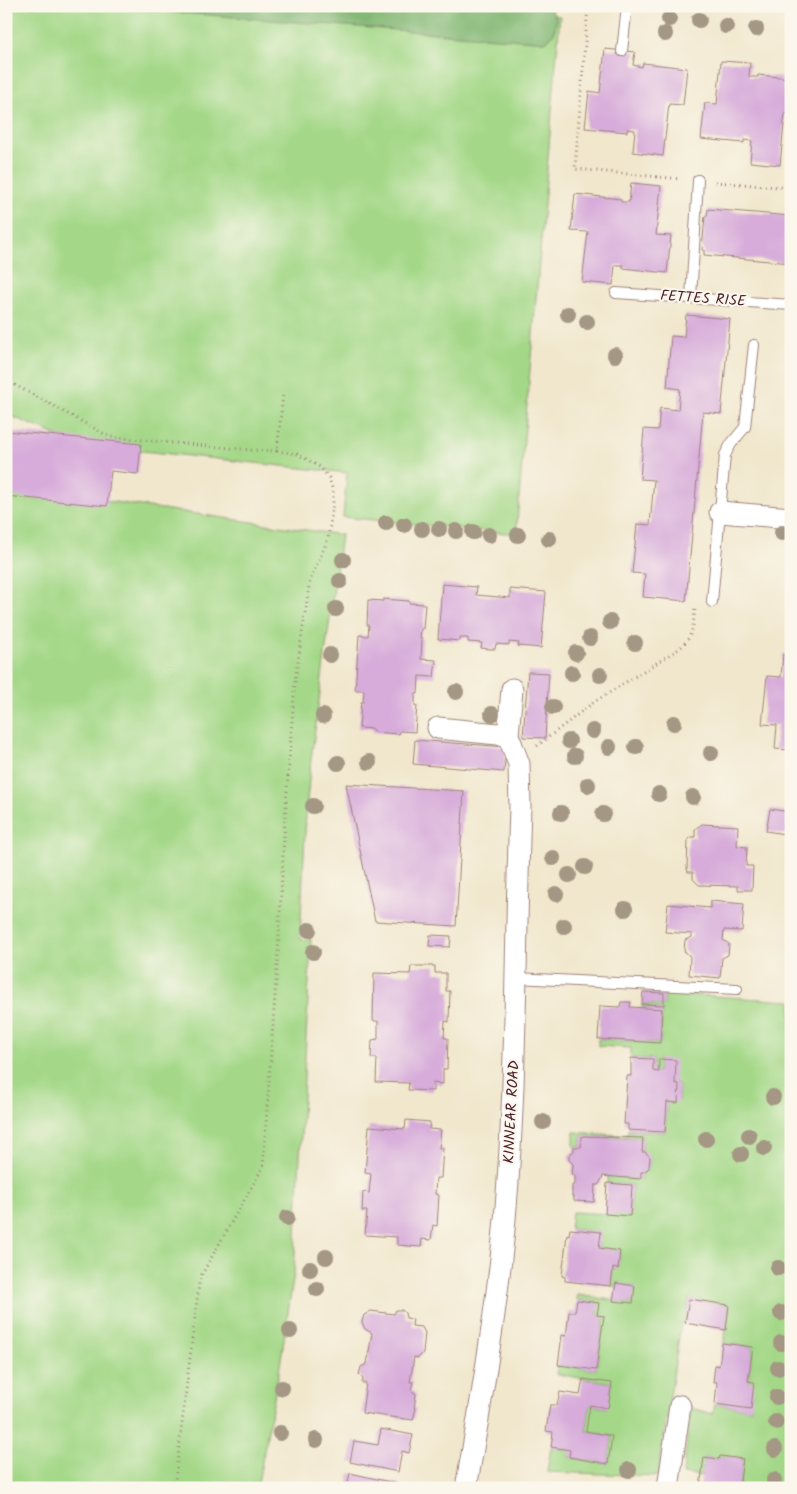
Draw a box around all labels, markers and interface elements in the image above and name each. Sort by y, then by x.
street label: FETTES RISE [659,284,748,314]
street label: KINNEAR ROAD [497,1059,527,1164]

